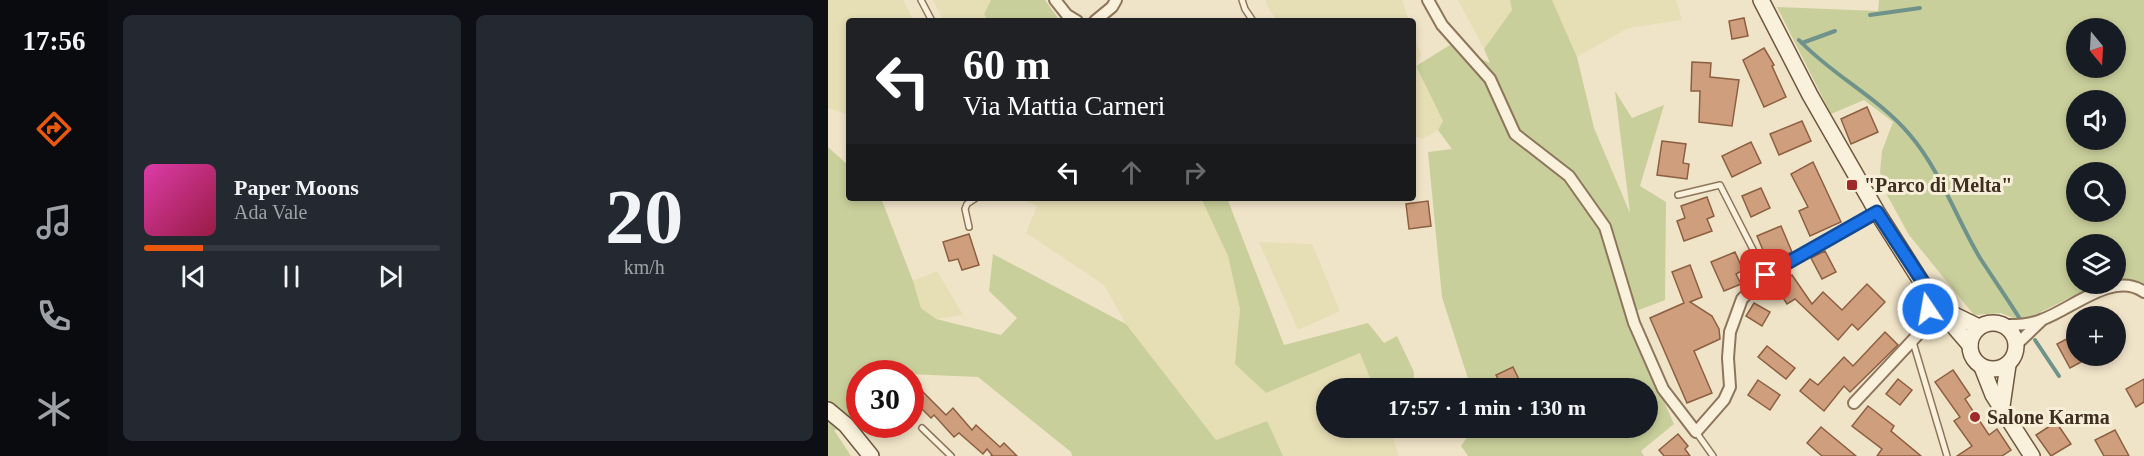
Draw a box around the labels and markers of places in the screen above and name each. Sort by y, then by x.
place label: "Parco di Melta" [1864,174,2012,196]
marker: "Parco di Melta" [1845,178,1859,192]
pin [1740,249,1791,300]
place label: Salone Karma [1987,406,2110,428]
marker: Salone Karma [1968,410,1982,424]

